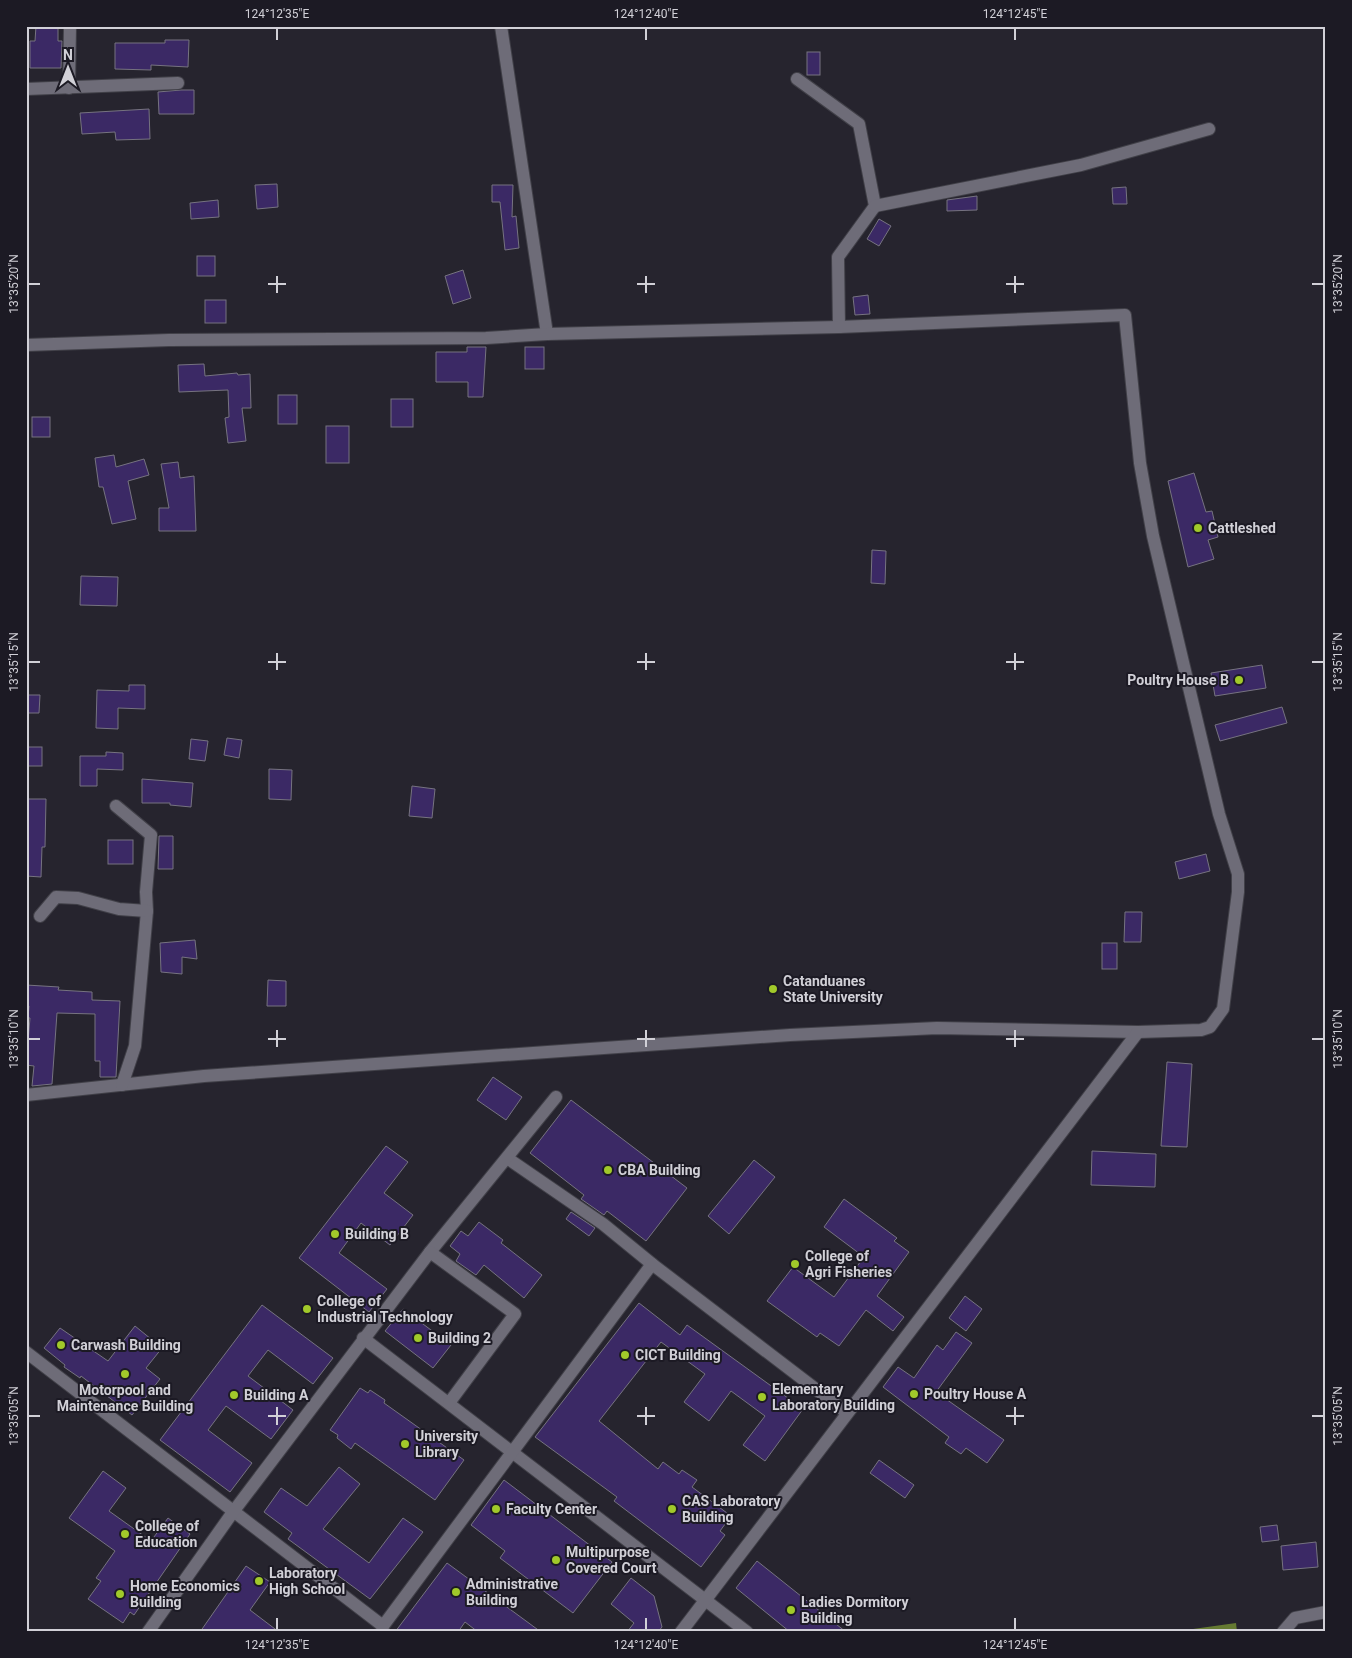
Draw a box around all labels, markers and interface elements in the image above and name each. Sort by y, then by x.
text: 124°12'35"E [245,7,309,21]
text: 124°12'40"E [614,7,678,21]
text: 124°12'45"E [983,7,1047,21]
north arrow [42,42,92,92]
text: N [63,47,73,63]
text: 13°35'20"N [7,254,21,314]
text: 13°35'20"N [1331,254,1345,314]
place label: Cattleshed [1208,520,1276,536]
marker: Cattleshed [1192,522,1204,534]
text: 13°35'15"N [7,632,21,692]
text: 13°35'15"N [1331,632,1345,692]
place label: Poultry House B [1127,672,1229,688]
marker: Poultry House B [1233,674,1245,686]
place label: Catanduanes State University [783,973,884,1005]
marker: Catanduanes State University [767,983,779,995]
text: 13°35'10"N [7,1009,21,1069]
text: 13°35'10"N [1331,1009,1345,1069]
place label: CBA Building [618,1162,701,1178]
marker: CBA Building [602,1164,614,1176]
place label: Building B [345,1226,409,1242]
marker: Building B [329,1228,341,1240]
place label: College of Agri Fisheries [805,1248,892,1280]
marker: College of Agri Fisheries [789,1258,801,1270]
place label: College of Industrial Technology [317,1293,454,1325]
marker: College of Industrial Technology [301,1303,313,1315]
place label: Building 2 [428,1330,491,1346]
marker: Building 2 [412,1332,424,1344]
place label: Carwash Building [71,1337,181,1353]
marker: Carwash Building [55,1339,67,1351]
place label: CICT Building [635,1347,721,1363]
marker: CICT Building [619,1349,631,1361]
marker: Motorpool and Maintenance Building [119,1368,131,1380]
place label: Elementary Laboratory Building [772,1381,895,1413]
place label: Motorpool and Maintenance Building [57,1382,193,1414]
text: 13°35'05"N [7,1386,21,1446]
place label: Poultry House A [924,1386,1027,1402]
text: 13°35'05"N [1331,1386,1345,1446]
place label: Building A [244,1387,309,1403]
marker: Poultry House A [908,1388,920,1400]
marker: Building A [228,1389,240,1401]
marker: Elementary Laboratory Building [756,1391,768,1403]
place label: University Library [415,1428,479,1460]
marker: University Library [399,1438,411,1450]
place label: CAS Laboratory Building [682,1493,782,1525]
place label: Faculty Center [506,1501,597,1517]
marker: Faculty Center [490,1503,502,1515]
marker: CAS Laboratory Building [666,1503,678,1515]
place label: College of Education [135,1518,200,1550]
marker: College of Education [119,1528,131,1540]
place label: Multipurpose Covered Court [566,1544,657,1576]
marker: Multipurpose Covered Court [550,1554,562,1566]
place label: Laboratory High School [269,1565,345,1597]
marker: Laboratory High School [253,1575,265,1587]
place label: Administrative Building [466,1576,558,1608]
place label: Home Economics Building [130,1578,240,1610]
marker: Administrative Building [450,1586,462,1598]
marker: Home Economics Building [114,1588,126,1600]
place label: Ladies Dormitory Building [801,1594,910,1626]
marker: Ladies Dormitory Building [785,1604,797,1616]
text: 124°12'35"E [245,1638,309,1652]
text: 124°12'40"E [614,1638,678,1652]
text: 124°12'45"E [983,1638,1047,1652]

